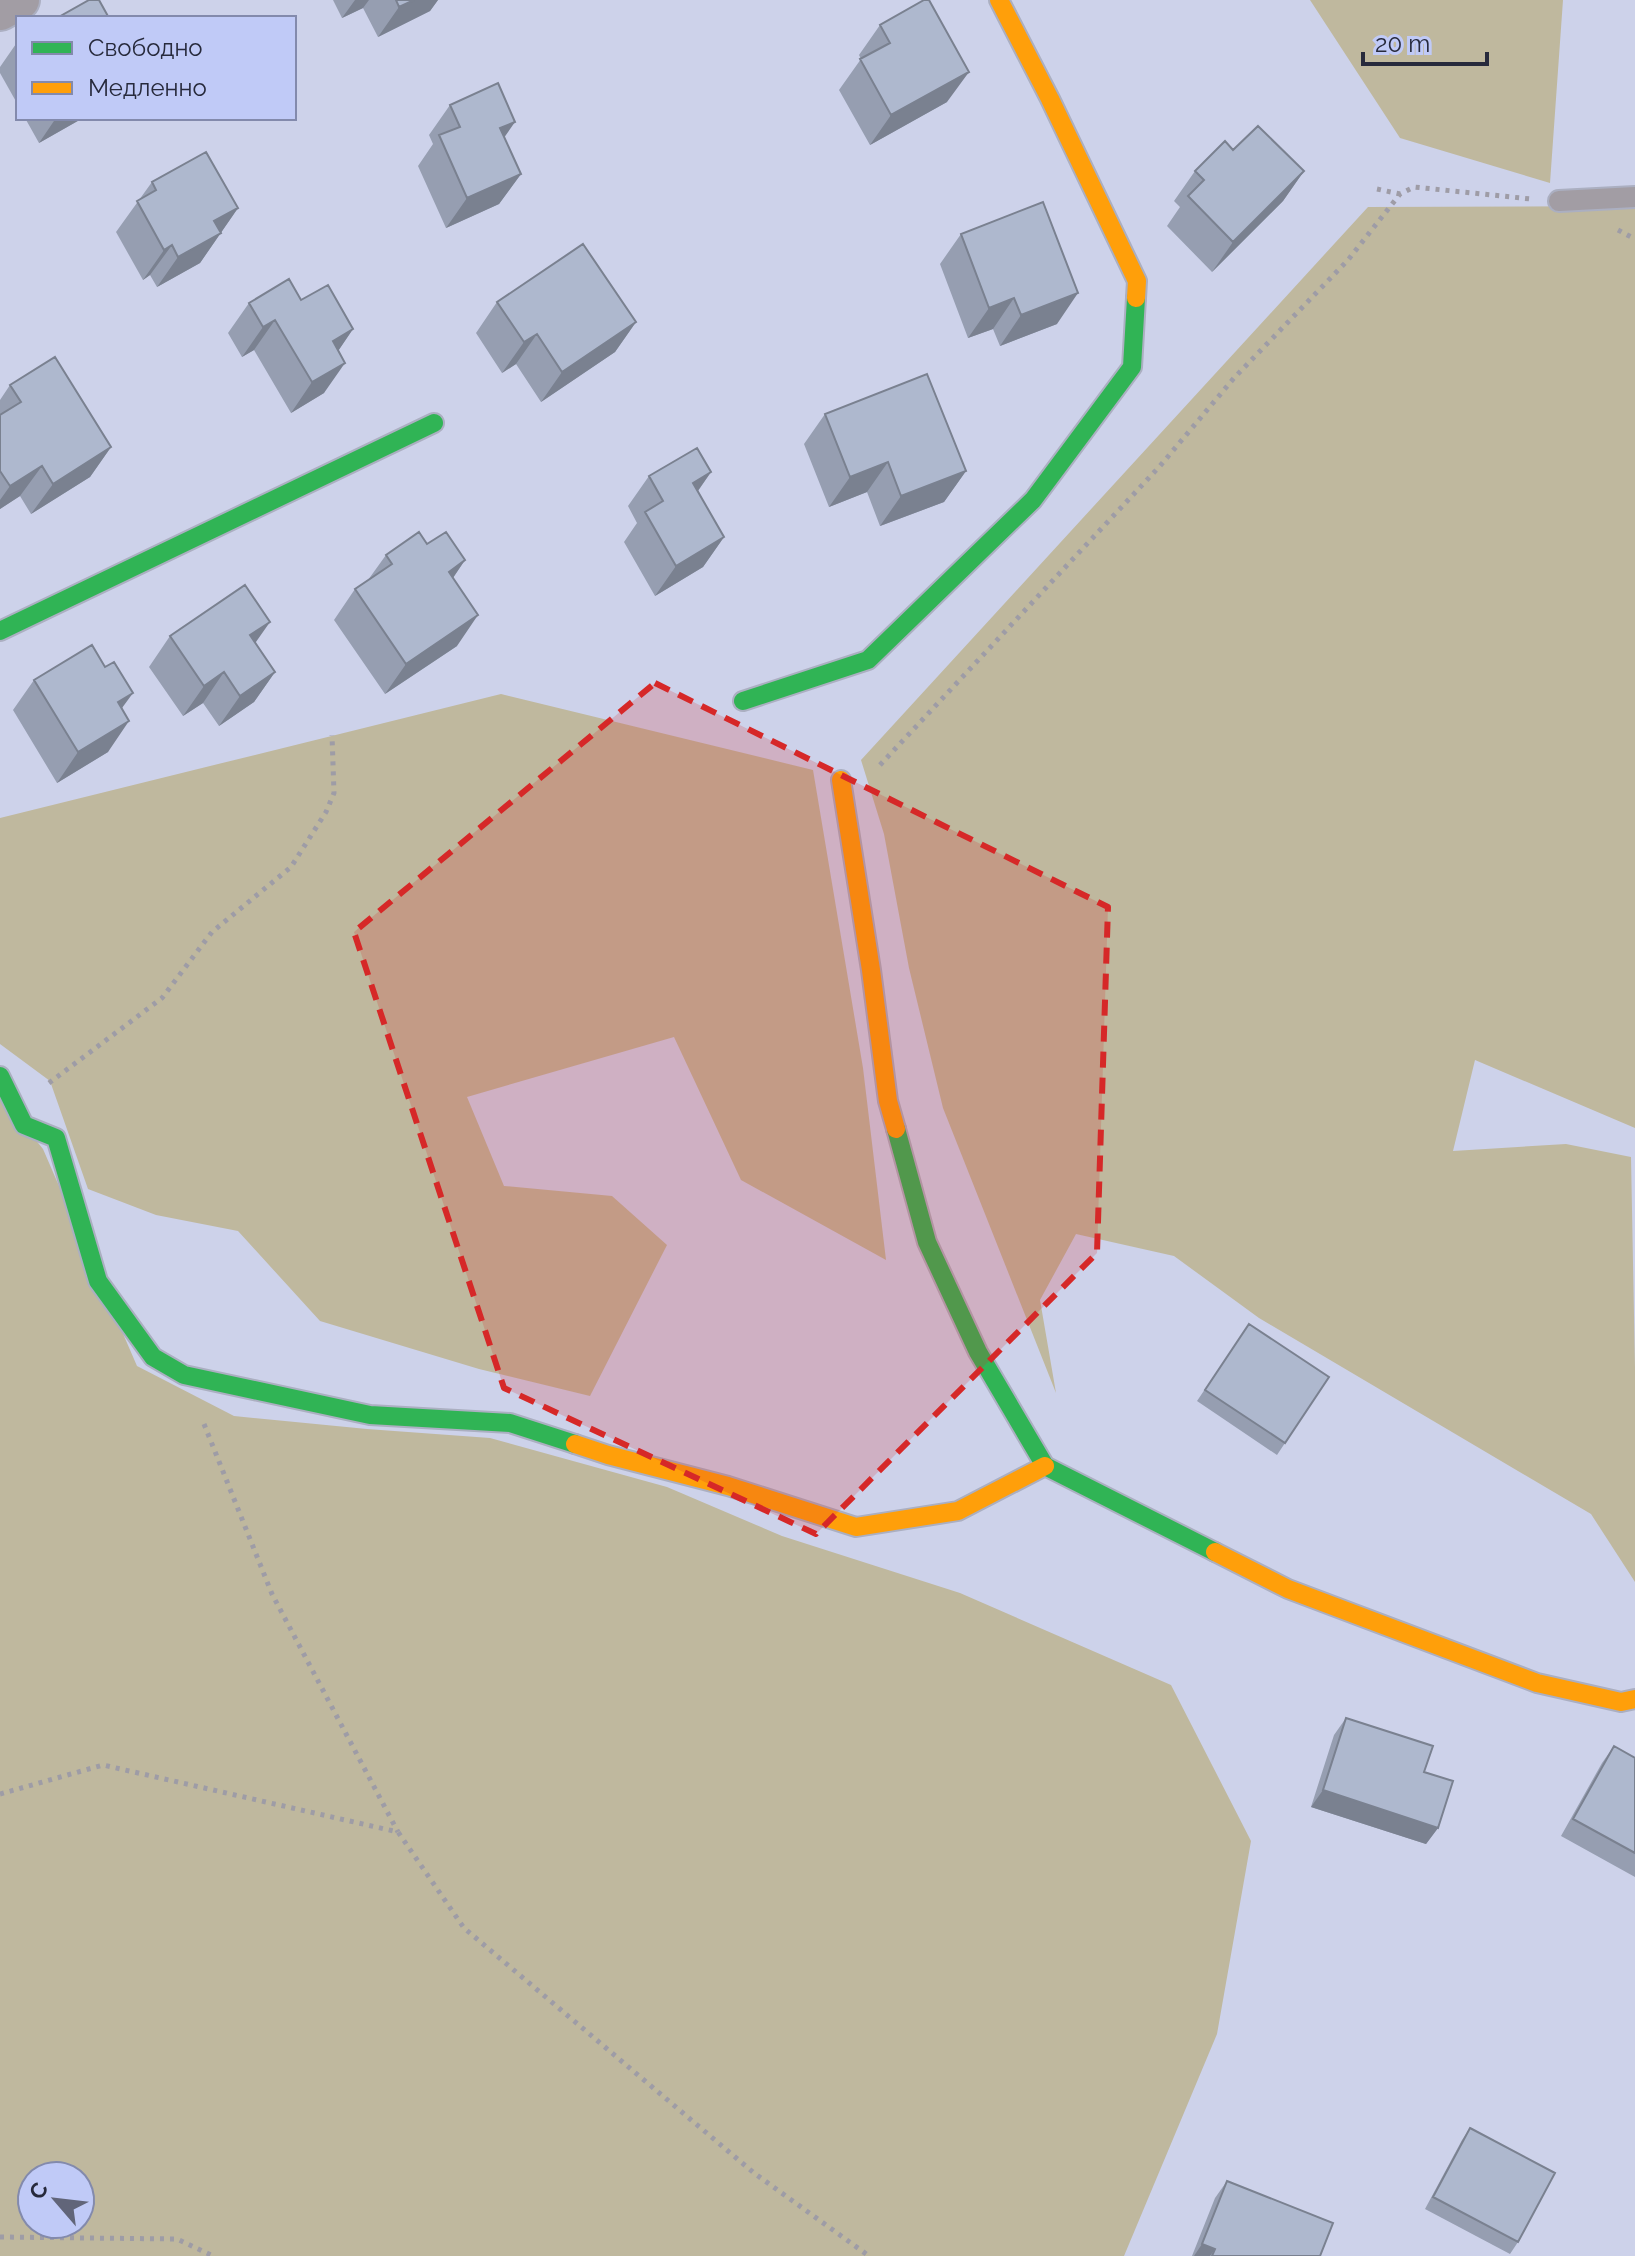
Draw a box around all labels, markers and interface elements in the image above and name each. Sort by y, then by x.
legend [16,16,296,120]
scale bar [1363,16,1487,66]
text: 20 m [1375,29,1430,58]
text: Свободно [88,33,203,62]
text: Медленно [88,73,207,102]
north arrow [16,2160,96,2240]
text: С [23,2178,53,2203]

